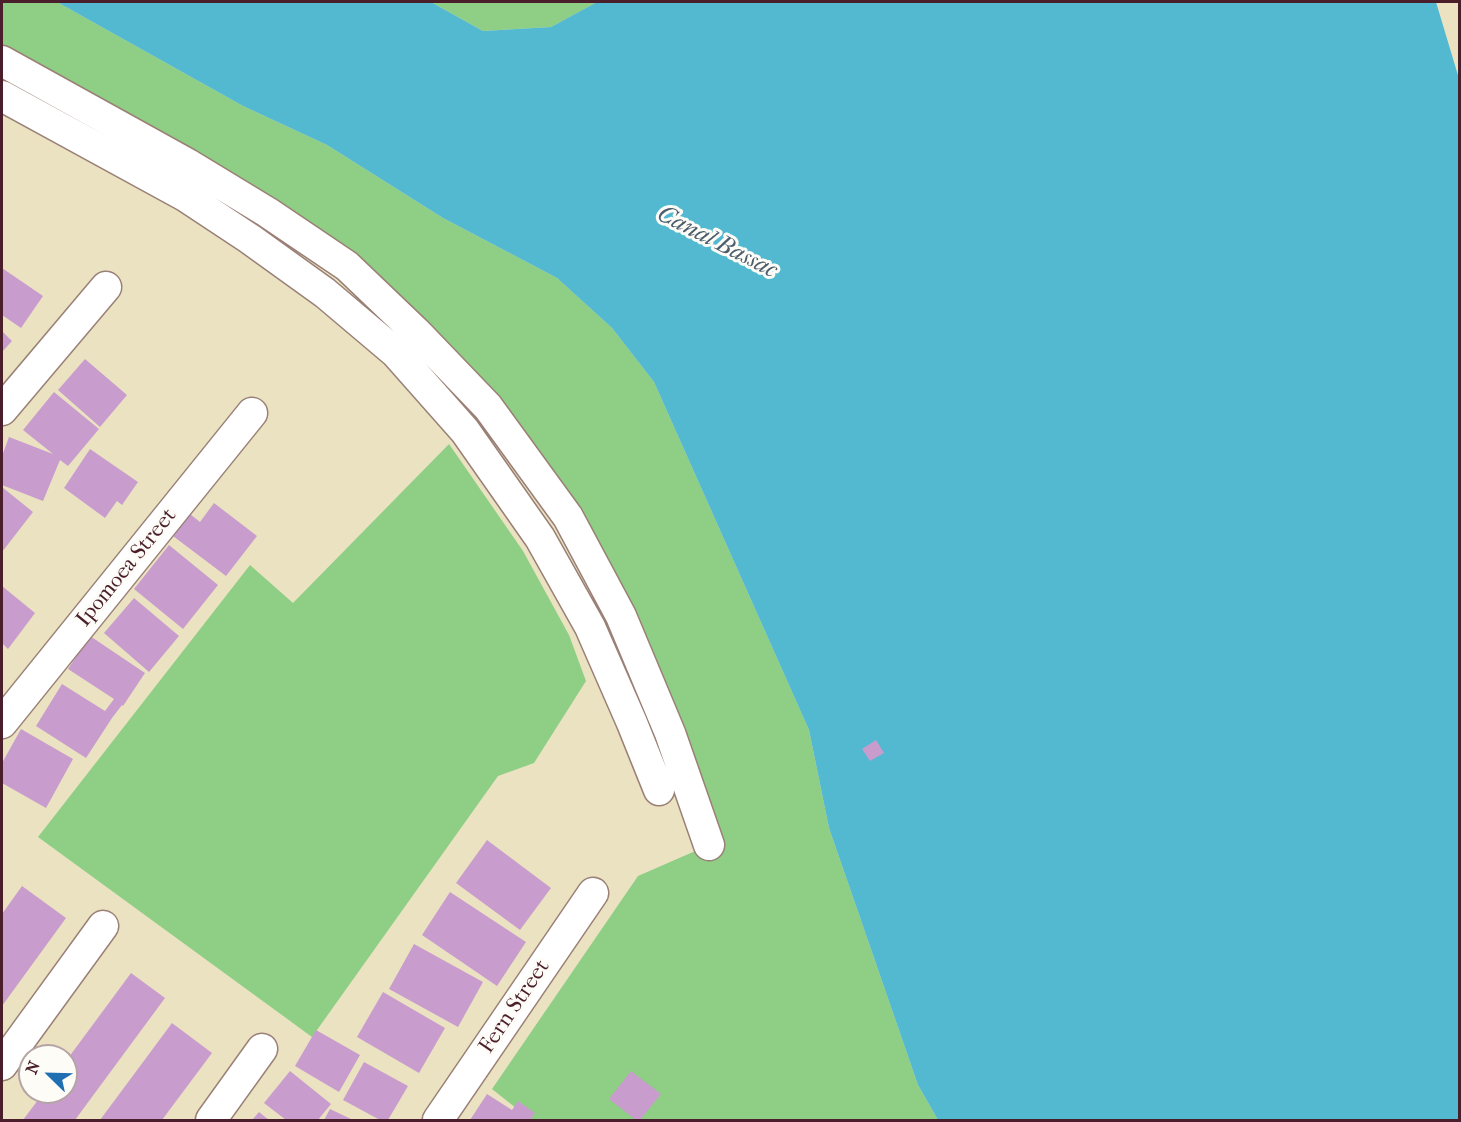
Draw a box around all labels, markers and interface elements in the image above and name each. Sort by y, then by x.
water label: Canal Bassac [652,200,782,286]
street label: Ipomoea Street [71,503,183,633]
street label: Fern Street [474,955,556,1059]
north arrow [18,1044,78,1104]
text: N [22,1058,44,1077]

